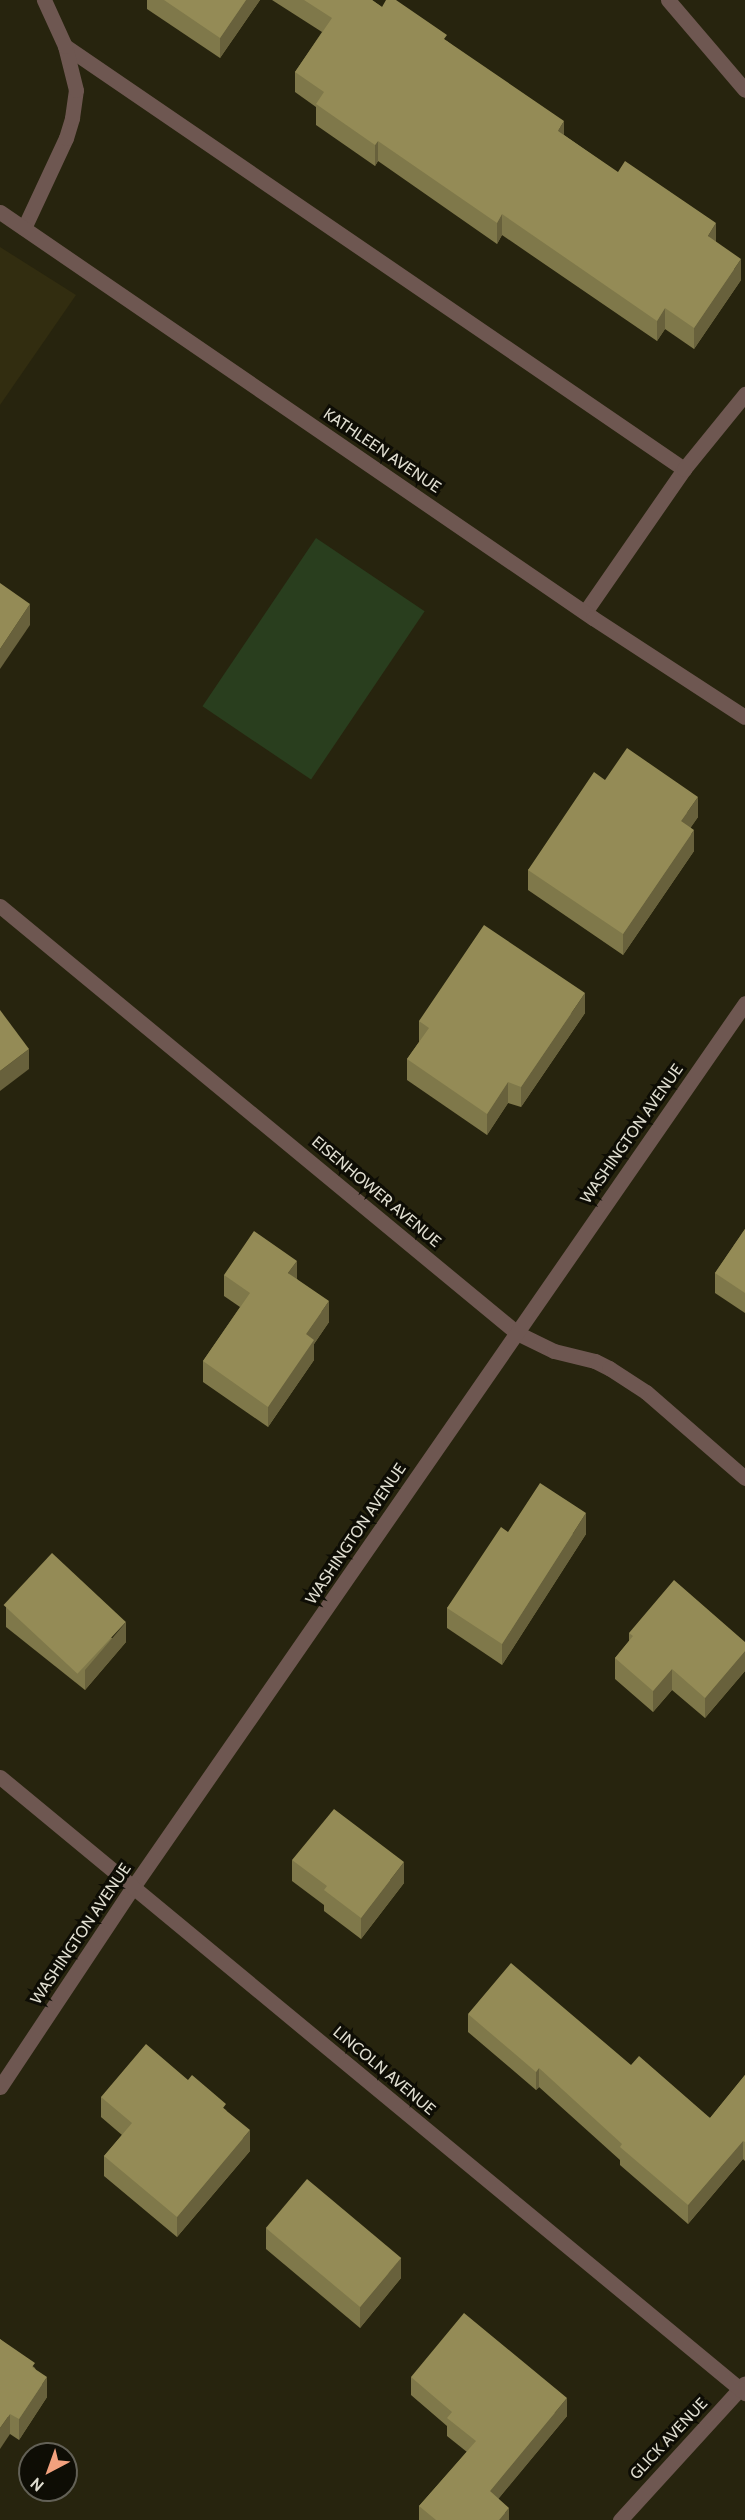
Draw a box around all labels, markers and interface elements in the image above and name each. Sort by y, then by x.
street label: KATHLEEN AVENUE [319,404,445,498]
street label: WASHINGTON AVENUE [577,1061,687,1207]
street label: EISENHOWER AVENUE [308,1132,444,1252]
street label: WASHINGTON AVENUE [302,1460,410,1608]
street label: WASHINGTON AVENUE [27,1860,135,2008]
street label: LINCOLN AVENUE [329,2023,439,2119]
street label: GLICK AVENUE [626,2394,712,2484]
north arrow [18,2442,78,2502]
text: N [27,2474,48,2495]

